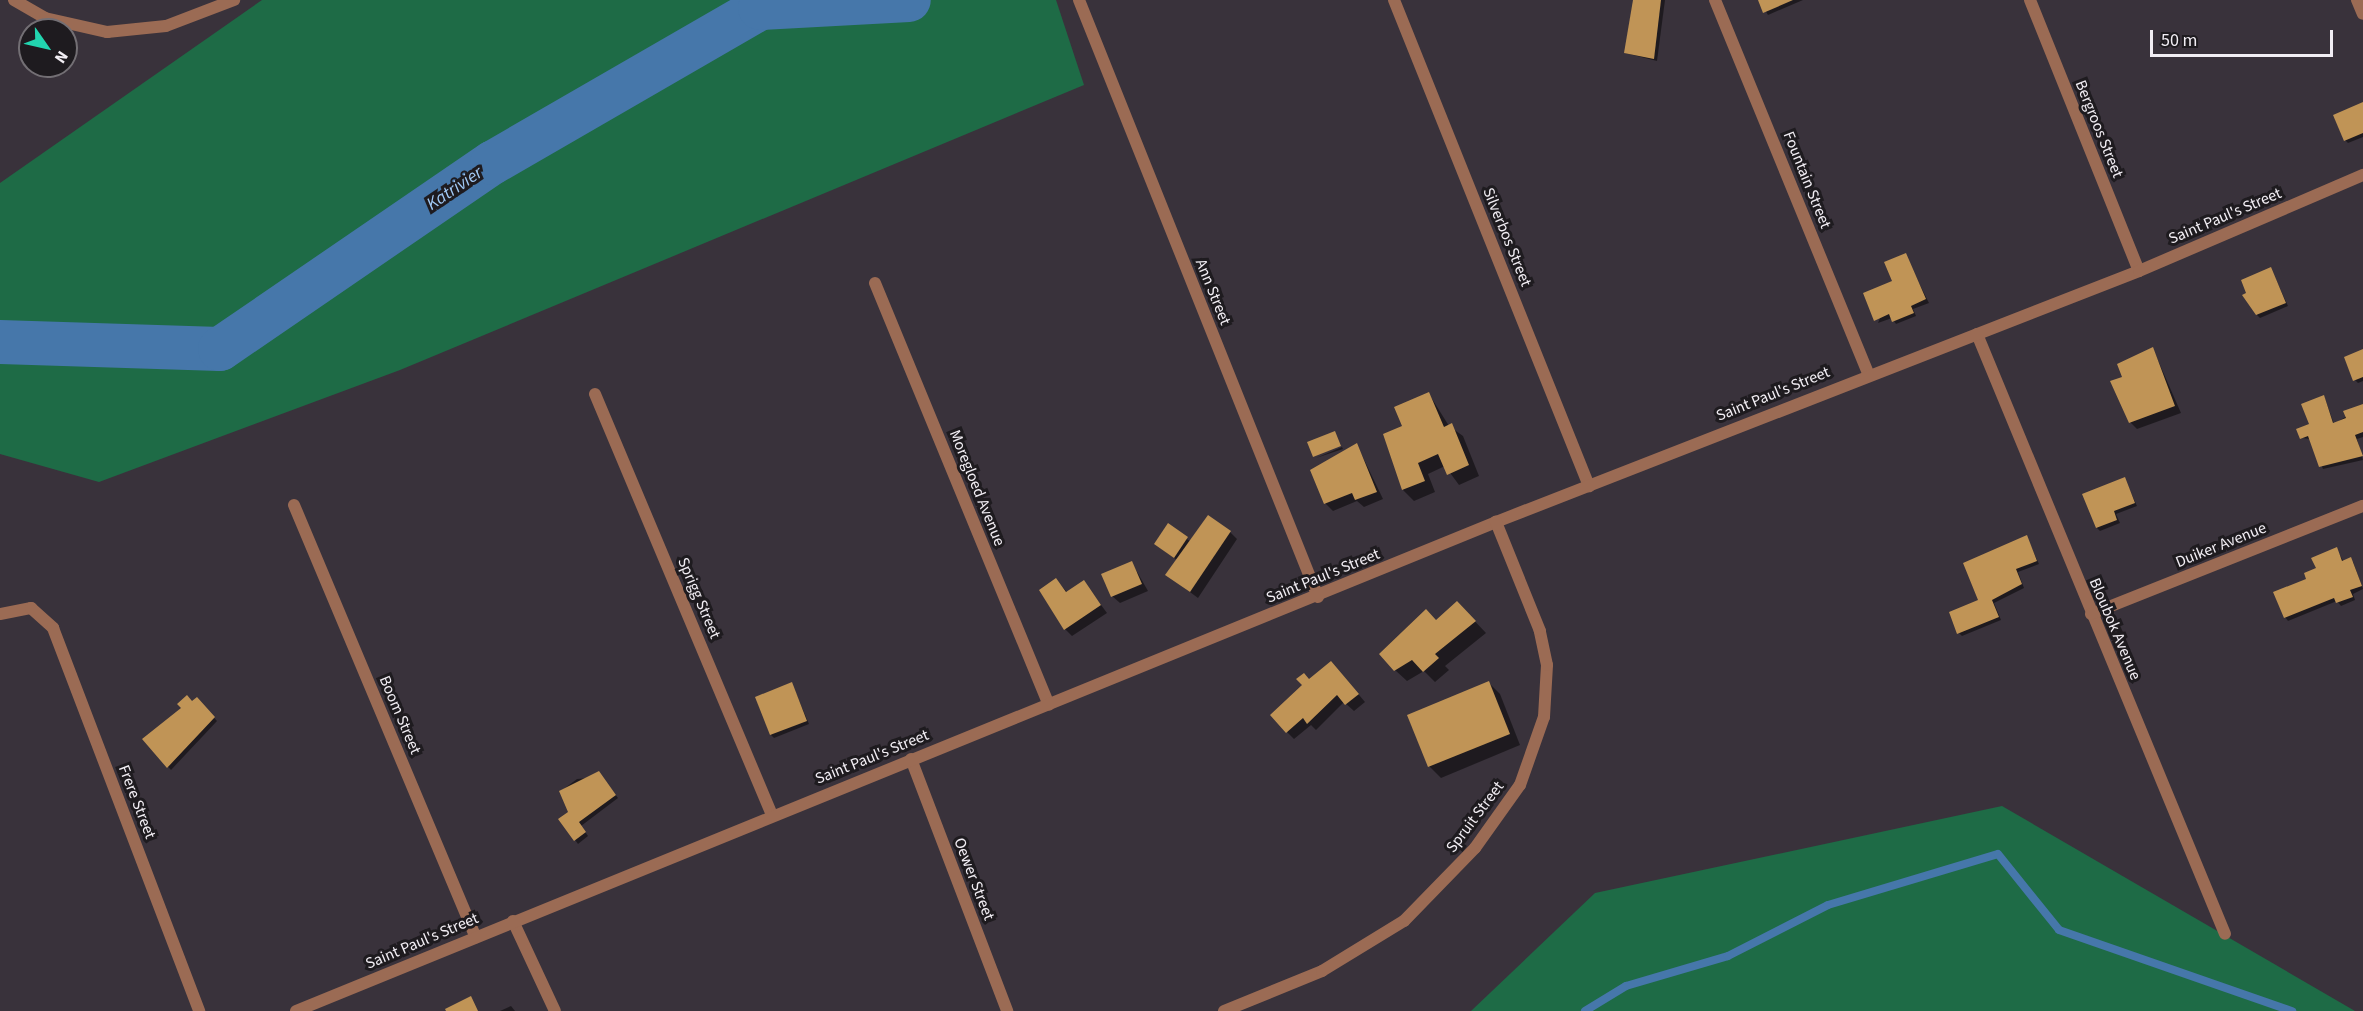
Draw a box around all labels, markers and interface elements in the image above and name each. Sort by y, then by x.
north arrow [18,18,78,78]
scale bar [2153,18,2336,56]
text: 50 m [2161,28,2197,53]
text: N [49,46,73,68]
street label: Bergroos Street [2071,77,2127,181]
street label: Fountain Street [1779,129,1835,231]
water label: Katrivier [423,162,487,216]
street label: Saint Paul's Street [2166,184,2284,248]
street label: Silverbos Street [1478,185,1536,289]
street label: Ann Street [1191,256,1235,328]
street label: Saint Paul's Street [1713,362,1833,426]
street label: Moregloed Avenue [945,427,1009,549]
street label: Duiker Avenue [2173,518,2269,572]
street label: Saint Paul's Street [1263,544,1383,608]
street label: Sprigg Street [673,555,725,641]
street label: Bloubok Avenue [2085,575,2145,683]
street label: Boom Street [375,673,425,757]
street label: Saint Paul's Street [812,725,932,789]
street label: Frere Street [114,762,160,842]
street label: Spruit Street [1442,778,1508,856]
street label: Oewer Street [949,835,999,923]
street label: Saint Paul's Street [363,909,481,973]

